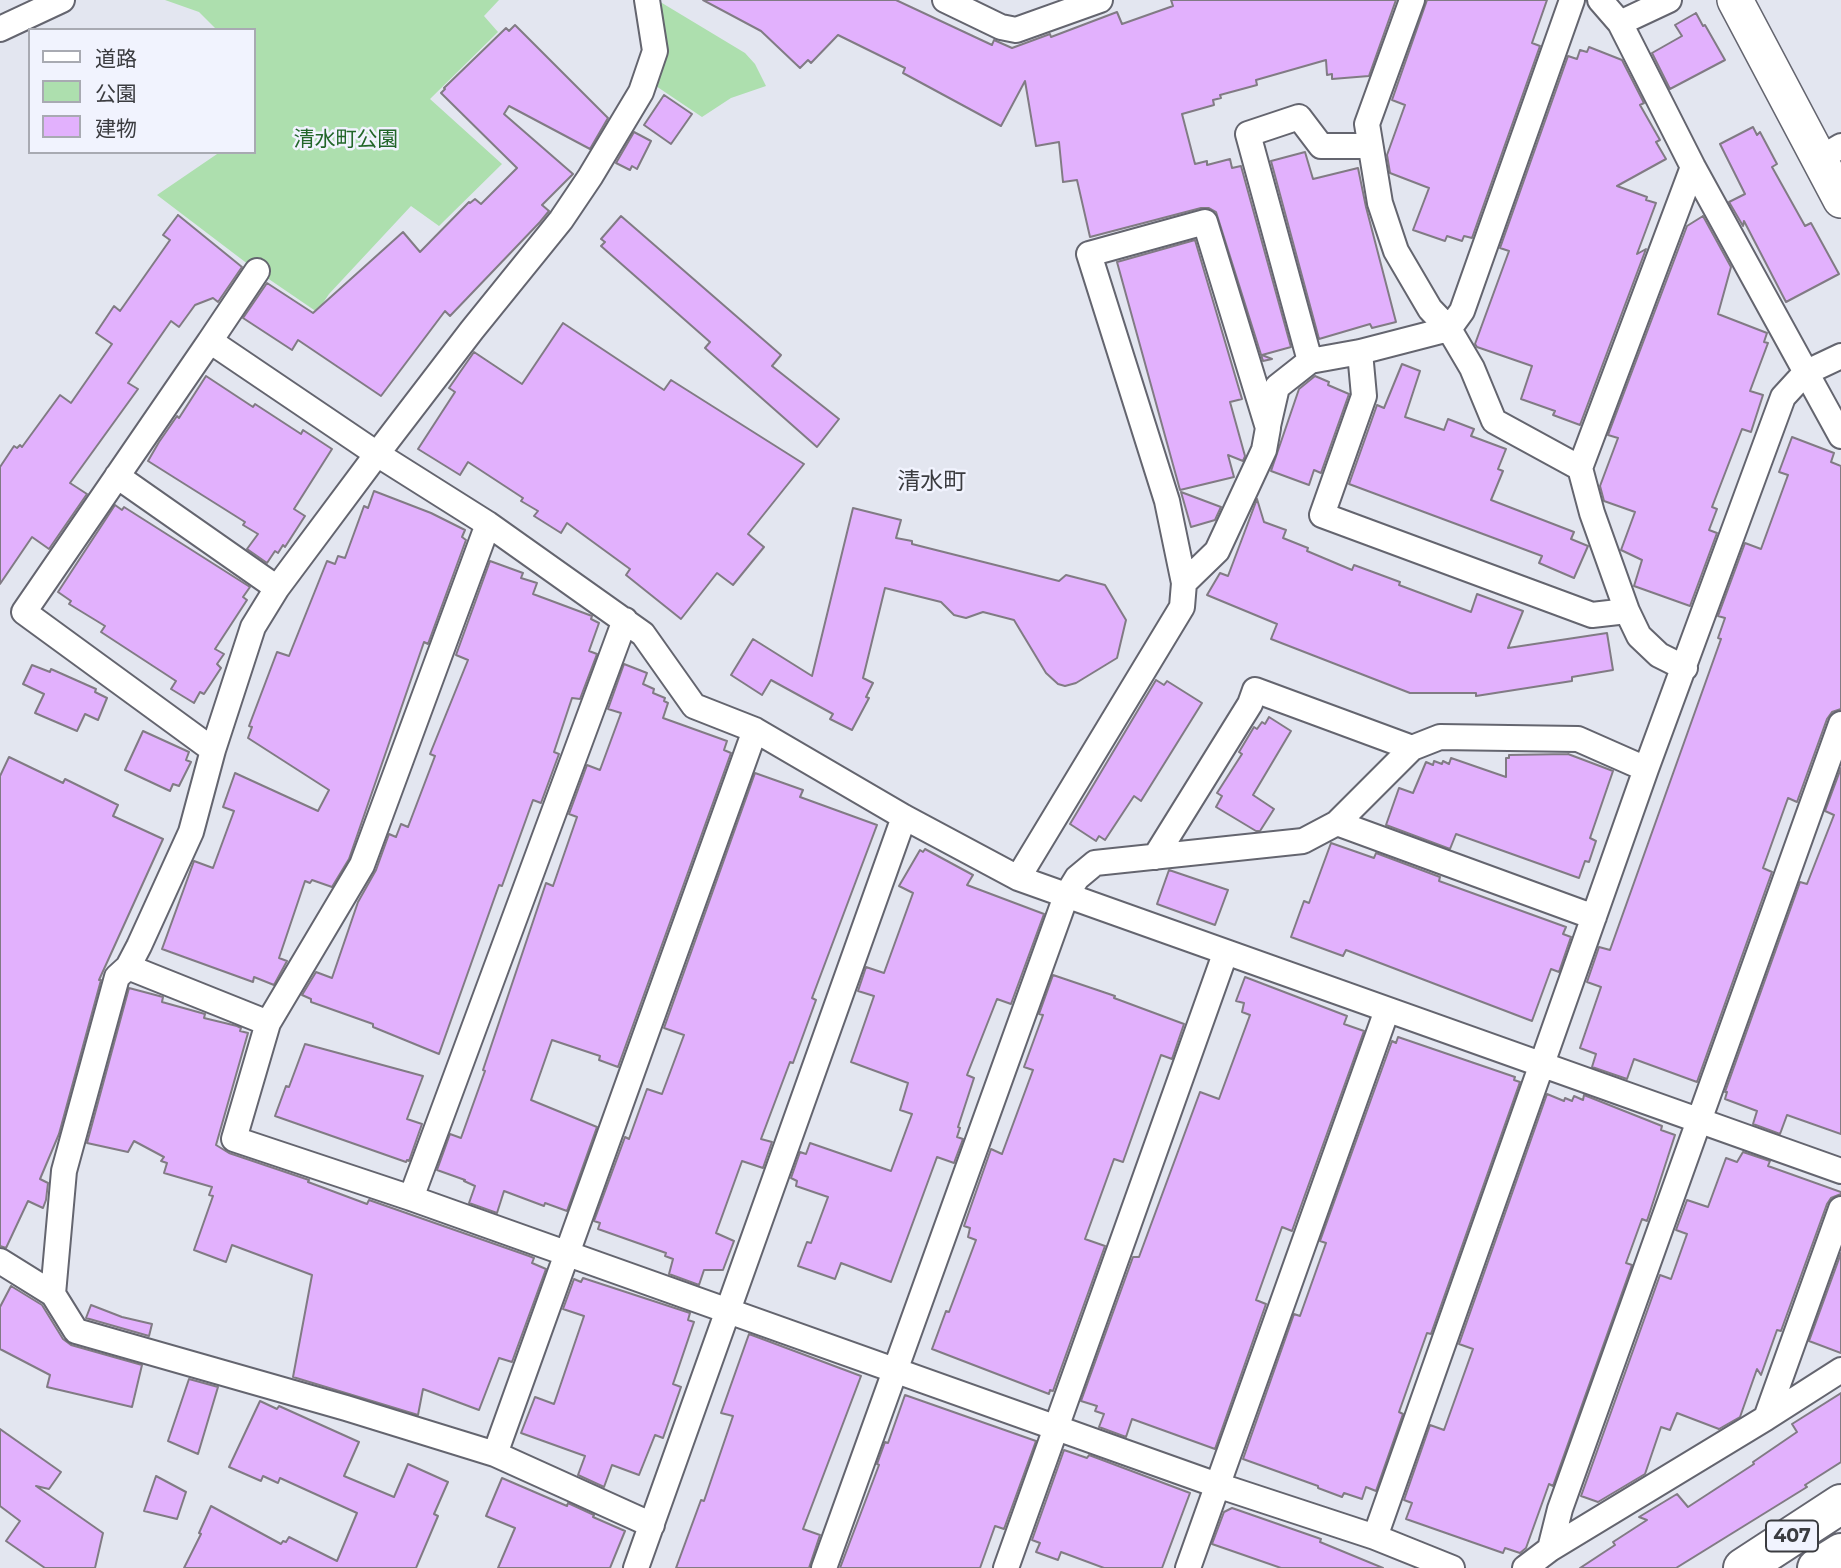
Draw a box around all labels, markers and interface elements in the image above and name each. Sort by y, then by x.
legend [28,28,256,154]
text: 道路 [95,46,137,71]
text: 公園 [95,81,137,106]
text: 建物 [95,116,137,141]
park label: 清水町公園 [294,127,398,153]
district label: 清水町 [898,468,966,496]
road number: 407 [1766,1520,1818,1552]

